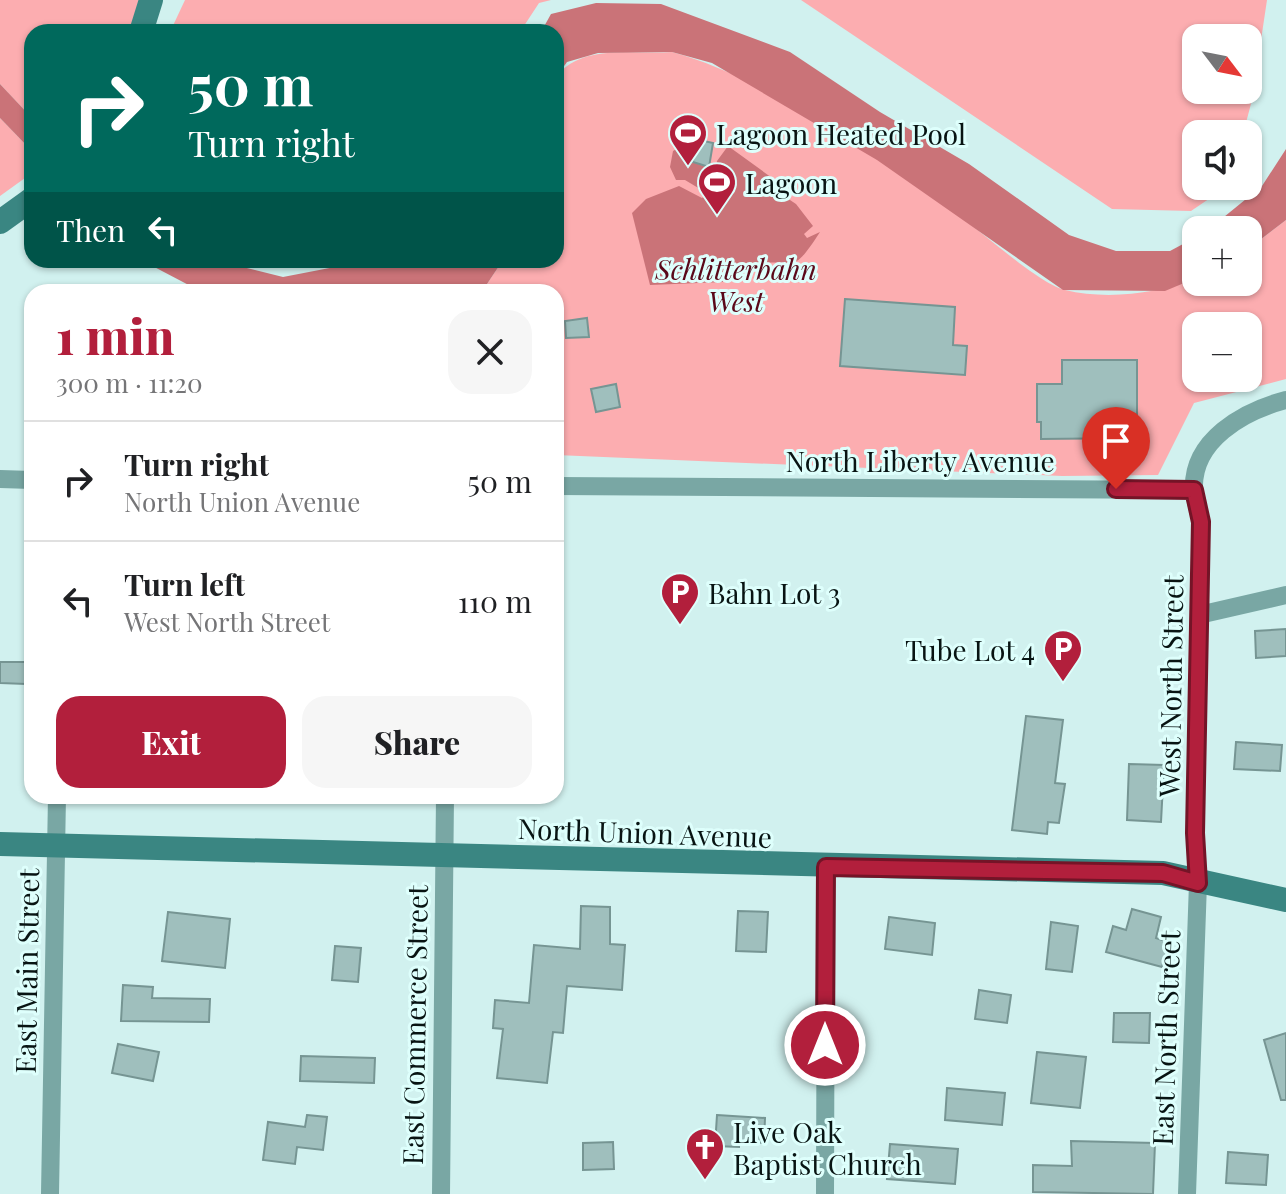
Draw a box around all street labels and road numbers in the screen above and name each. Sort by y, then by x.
street label: North Liberty Avenue [785,442,1055,479]
street label: West North Street [1150,574,1190,798]
street label: North Union Avenue [517,809,773,855]
street label: East Main Street [6,867,46,1074]
street label: East Commerce Street [393,883,435,1165]
street label: East North Street [1143,929,1187,1146]

